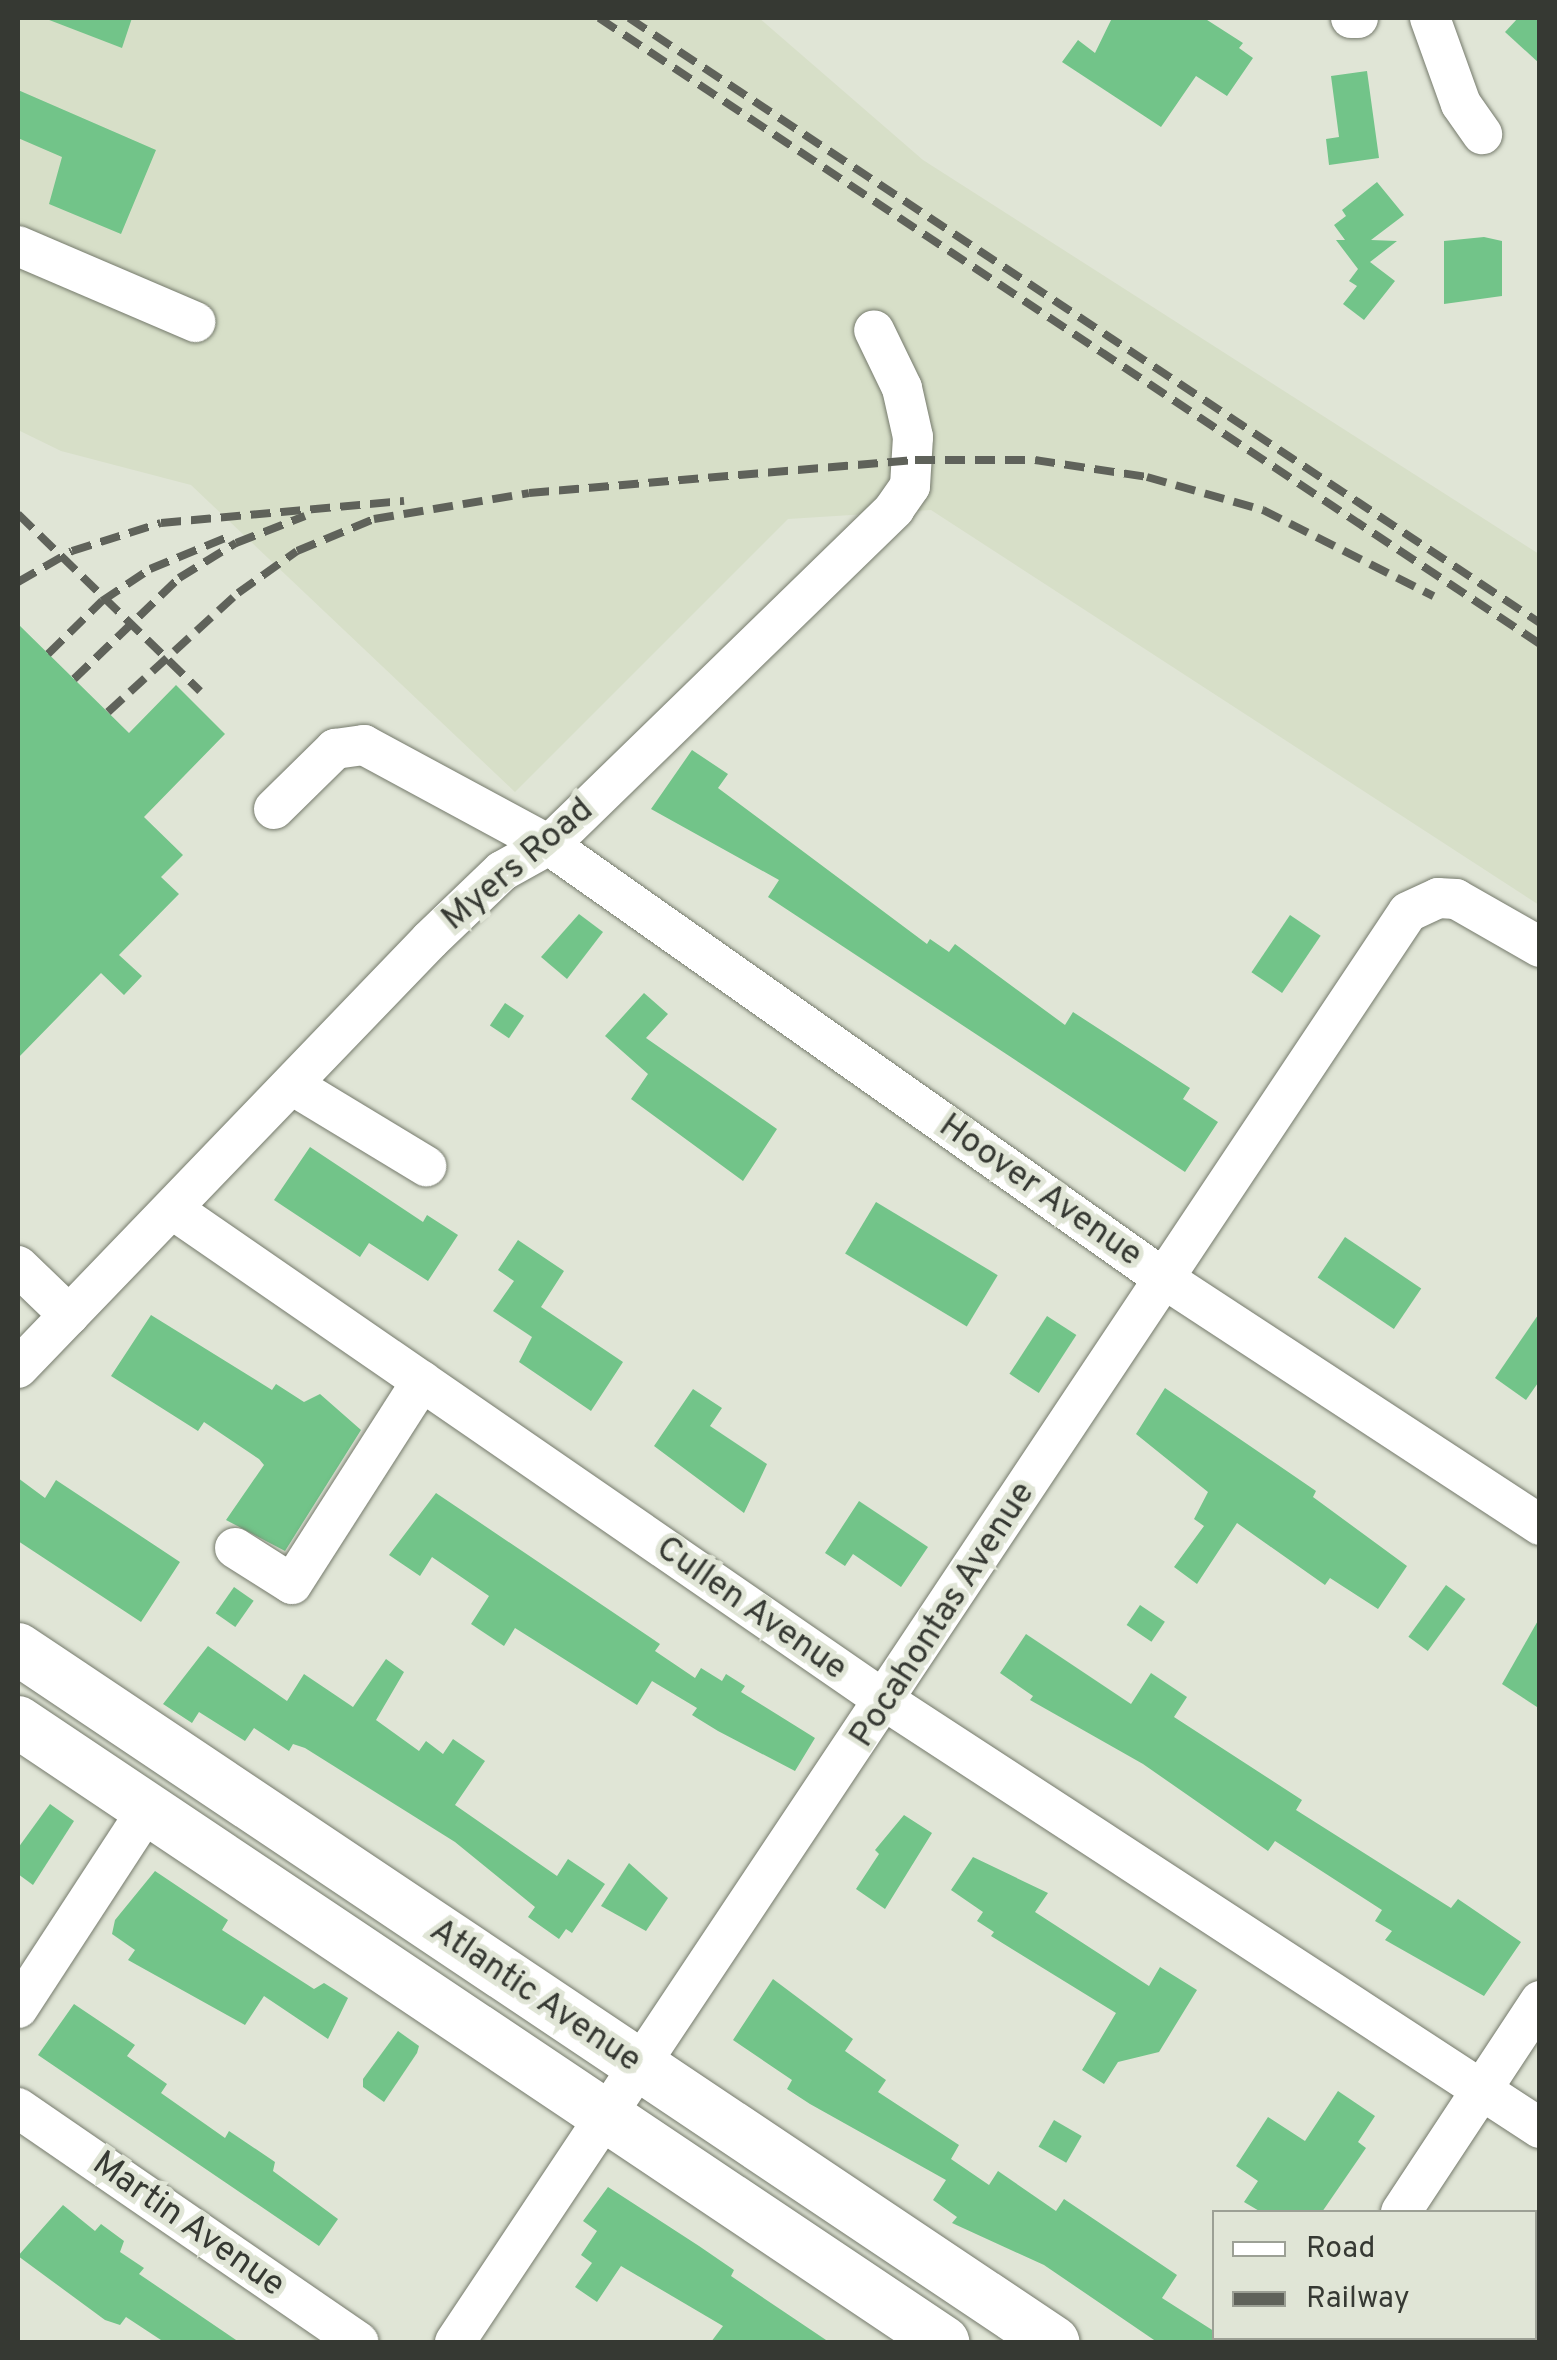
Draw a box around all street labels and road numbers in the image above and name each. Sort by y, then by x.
street label: Myers Road [434,790,602,940]
street label: Hoover Avenue [930,1105,1150,1277]
street label: Pocahontas Avenue [841,1474,1045,1756]
street label: Cullen Avenue [647,1527,855,1691]
street label: Atlantic Avenue [421,1909,649,2083]
street label: Martin Avenue [83,2143,293,2307]

